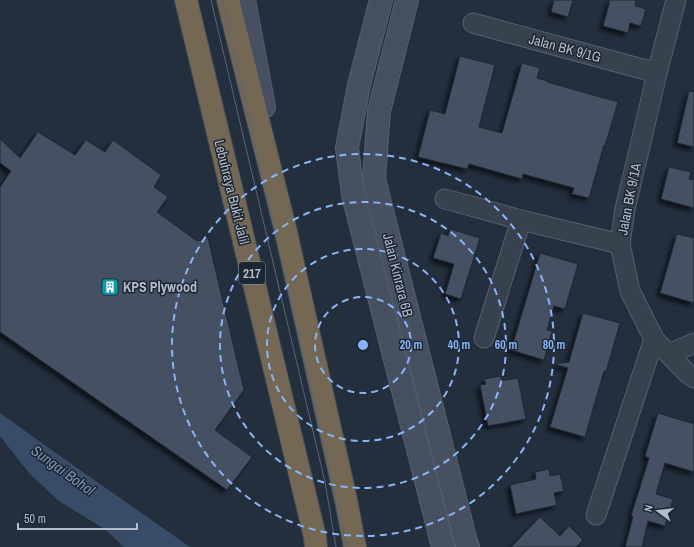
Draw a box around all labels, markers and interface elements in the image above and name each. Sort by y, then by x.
street label: Jalan BK 9/1G [527,30,603,66]
street label: Lebuhraya Bukit Jalil [210,138,254,246]
street label: Jalan BK 9/1A [613,161,645,236]
street label: Jalan Kinrara 6B [379,231,417,319]
road number: 217 [239,262,265,284]
building icon: KPS Plywood [100,277,120,297]
place label: KPS Plywood [123,278,197,296]
text: 20 m [400,337,422,353]
text: 40 m [448,337,470,353]
text: 60 m [495,337,517,353]
text: 80 m [543,337,565,353]
centre of rings [356,338,370,352]
water label: Sungai Bohol [27,440,99,500]
north arrow [638,491,678,531]
text: N [641,503,656,513]
scale bar [18,505,137,531]
text: 50 m [24,511,46,527]

